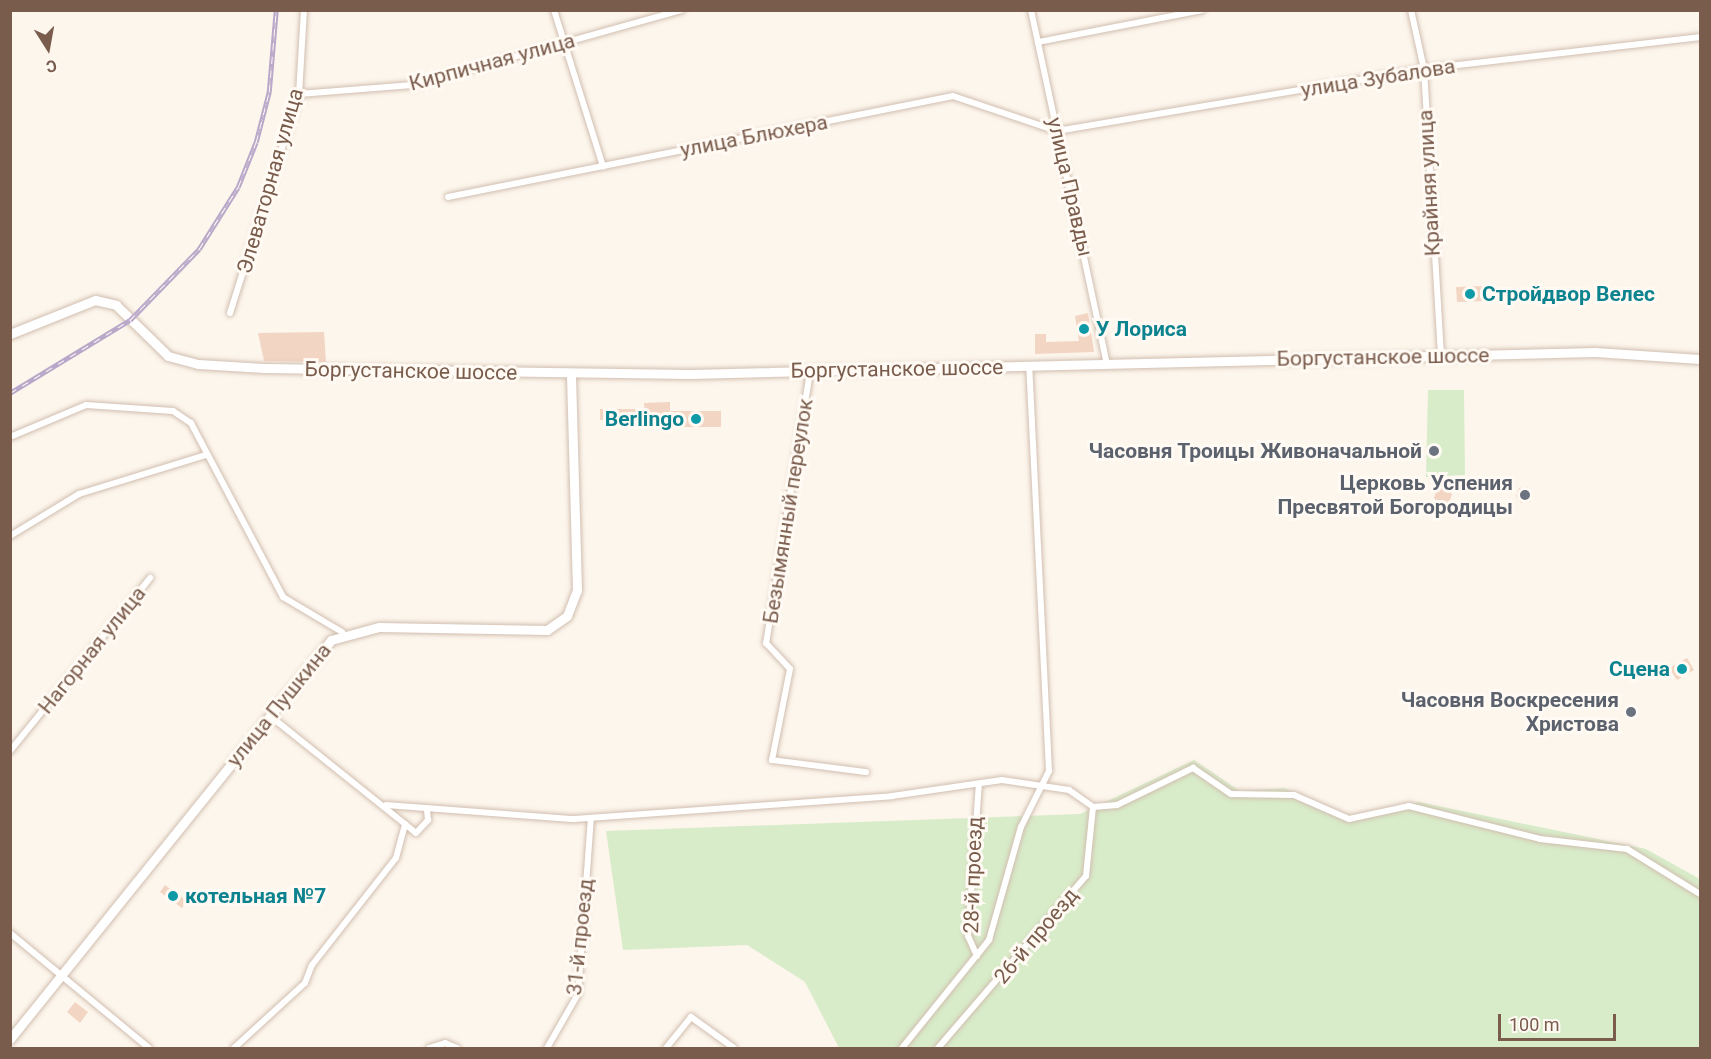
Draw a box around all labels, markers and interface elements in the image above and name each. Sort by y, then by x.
north arrow [18,18,78,78]
street label: Кирпичная улица [406,28,578,96]
street label: улица Зубалова [1299,53,1457,103]
text: С [45,56,58,76]
street label: Элеваторная улица [231,85,309,277]
street label: улица Блюхера [678,109,830,163]
street label: Крайняя улица [1413,109,1445,257]
street label: улица Правды [1042,115,1098,259]
place label: Стройдвор Велес [1482,281,1655,307]
marker: Стройдвор Велес [1463,287,1477,301]
place label: У Лориса [1096,316,1187,342]
marker: У Лориса [1077,322,1091,336]
street label: Боргустанское шоссе [1276,343,1490,371]
street label: Боргустанское шоссе [790,355,1004,383]
street label: Боргустанское шоссе [304,357,518,385]
street label: Безымянный переулок [758,397,818,625]
place label: Berlingo [605,406,684,432]
marker: Berlingo [689,412,703,426]
place label: Часовня Троицы Живоначальной [1088,438,1422,464]
marker: Часовня Троицы Живоначальной [1427,444,1441,458]
place label: Церковь Успения Пресвятой Богородицы [1278,470,1513,520]
marker: Церковь Успения Пресвятой Богородицы [1518,488,1532,502]
street label: Нагорная улица [33,581,151,719]
street label: улица Пушкина [221,638,337,772]
place label: Сцена [1609,656,1670,682]
marker: Сцена [1675,662,1689,676]
place label: Часовня Воскресения Христова [1401,687,1619,737]
marker: Часовня Воскресения Христова [1624,705,1638,719]
street label: 28-й проезд [958,816,988,934]
street label: 31-й проезд [561,877,599,997]
place label: котельная №7 [185,883,326,909]
street label: 26-й проезд [989,883,1083,989]
marker: котельная №7 [166,889,180,903]
scale bar [1501,1002,1620,1040]
text: 100 m [1509,1014,1560,1035]

